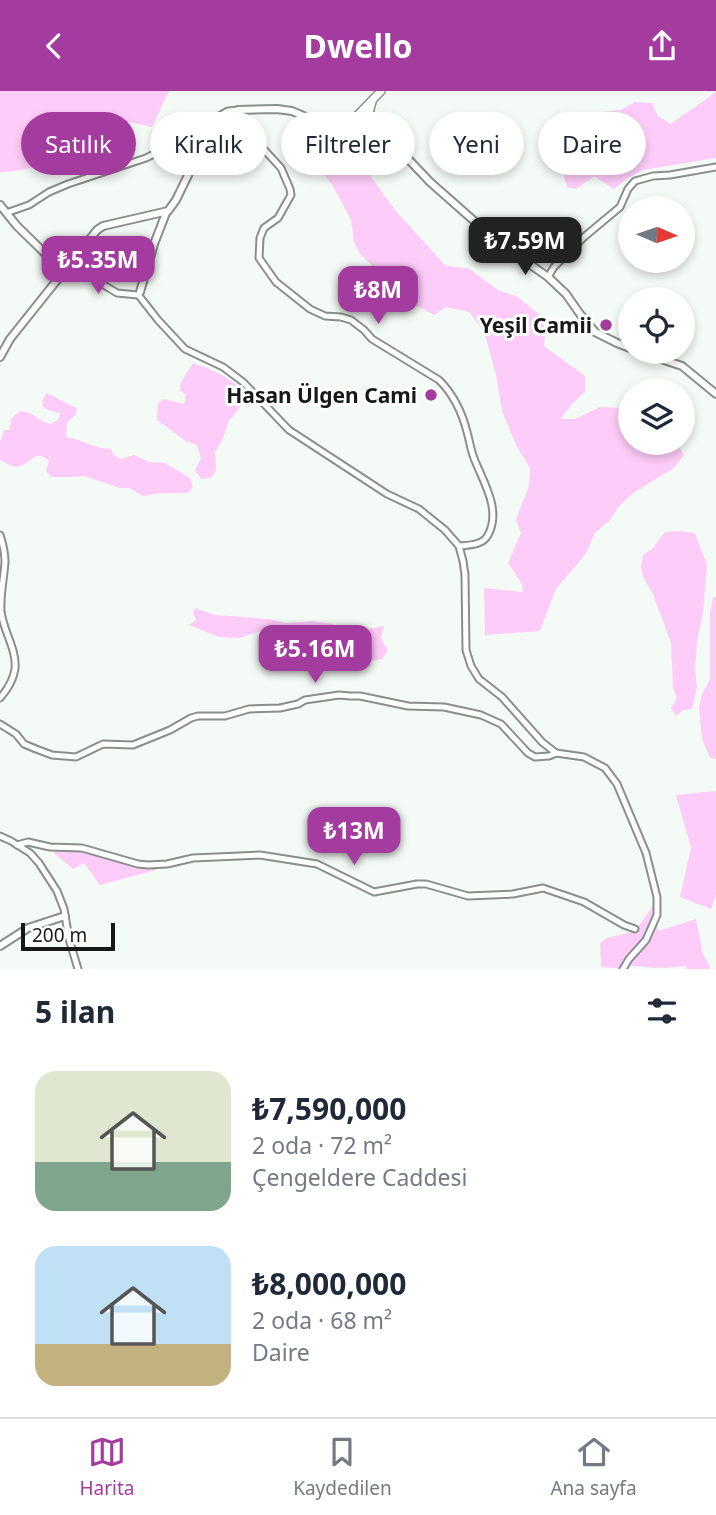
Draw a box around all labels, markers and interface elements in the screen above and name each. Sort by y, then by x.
text: Dwello [304,24,413,67]
icon: back [35,27,73,65]
icon: share [643,27,681,65]
chip: Satılık [21,112,136,175]
chip: Kiralık [150,112,267,175]
chip: Filtreler [281,112,415,175]
chip: Yeni [429,112,524,175]
chip: Daire [538,112,646,175]
north arrow [618,196,695,273]
map controls [618,196,695,455]
pin: ₺7.59M [468,218,582,277]
text: ₺7.59M [485,224,565,256]
pin: ₺5.35M [41,237,155,296]
text: ₺5.35M [58,243,138,275]
pin: ₺8M [344,267,412,326]
text: ₺8M [354,273,402,305]
button: locate [618,287,695,364]
place label: Yeşil Camii [480,311,592,339]
marker: Yeşil Camii [598,317,614,333]
button: layers [618,378,695,455]
place label: Hasan Ülgen Cami [226,381,417,409]
marker: Hasan Ülgen Cami [423,387,439,403]
pin: ₺5.16M [258,625,372,685]
text: ₺5.16M [275,632,355,664]
pin: ₺13M [313,807,395,867]
text: ₺13M [323,814,385,846]
scale bar [21,920,116,952]
text: 200 m [32,922,87,948]
text: 5 ilan [35,991,115,1032]
icon: filters [643,992,681,1030]
text: ₺7,590,000 [252,1088,406,1129]
icon: home [91,1099,175,1183]
text: 2 oda · 72 m² [252,1129,392,1161]
text: Çengeldere Caddesi [252,1161,468,1193]
text: ₺8,000,000 [252,1263,406,1304]
icon: home [91,1274,175,1358]
text: 2 oda · 68 m² [252,1304,392,1336]
text: Daire [252,1336,310,1368]
tab: Harita [79,1433,134,1501]
tab: Kaydedilen [293,1433,392,1501]
tab: Ana sayfa [550,1433,637,1501]

